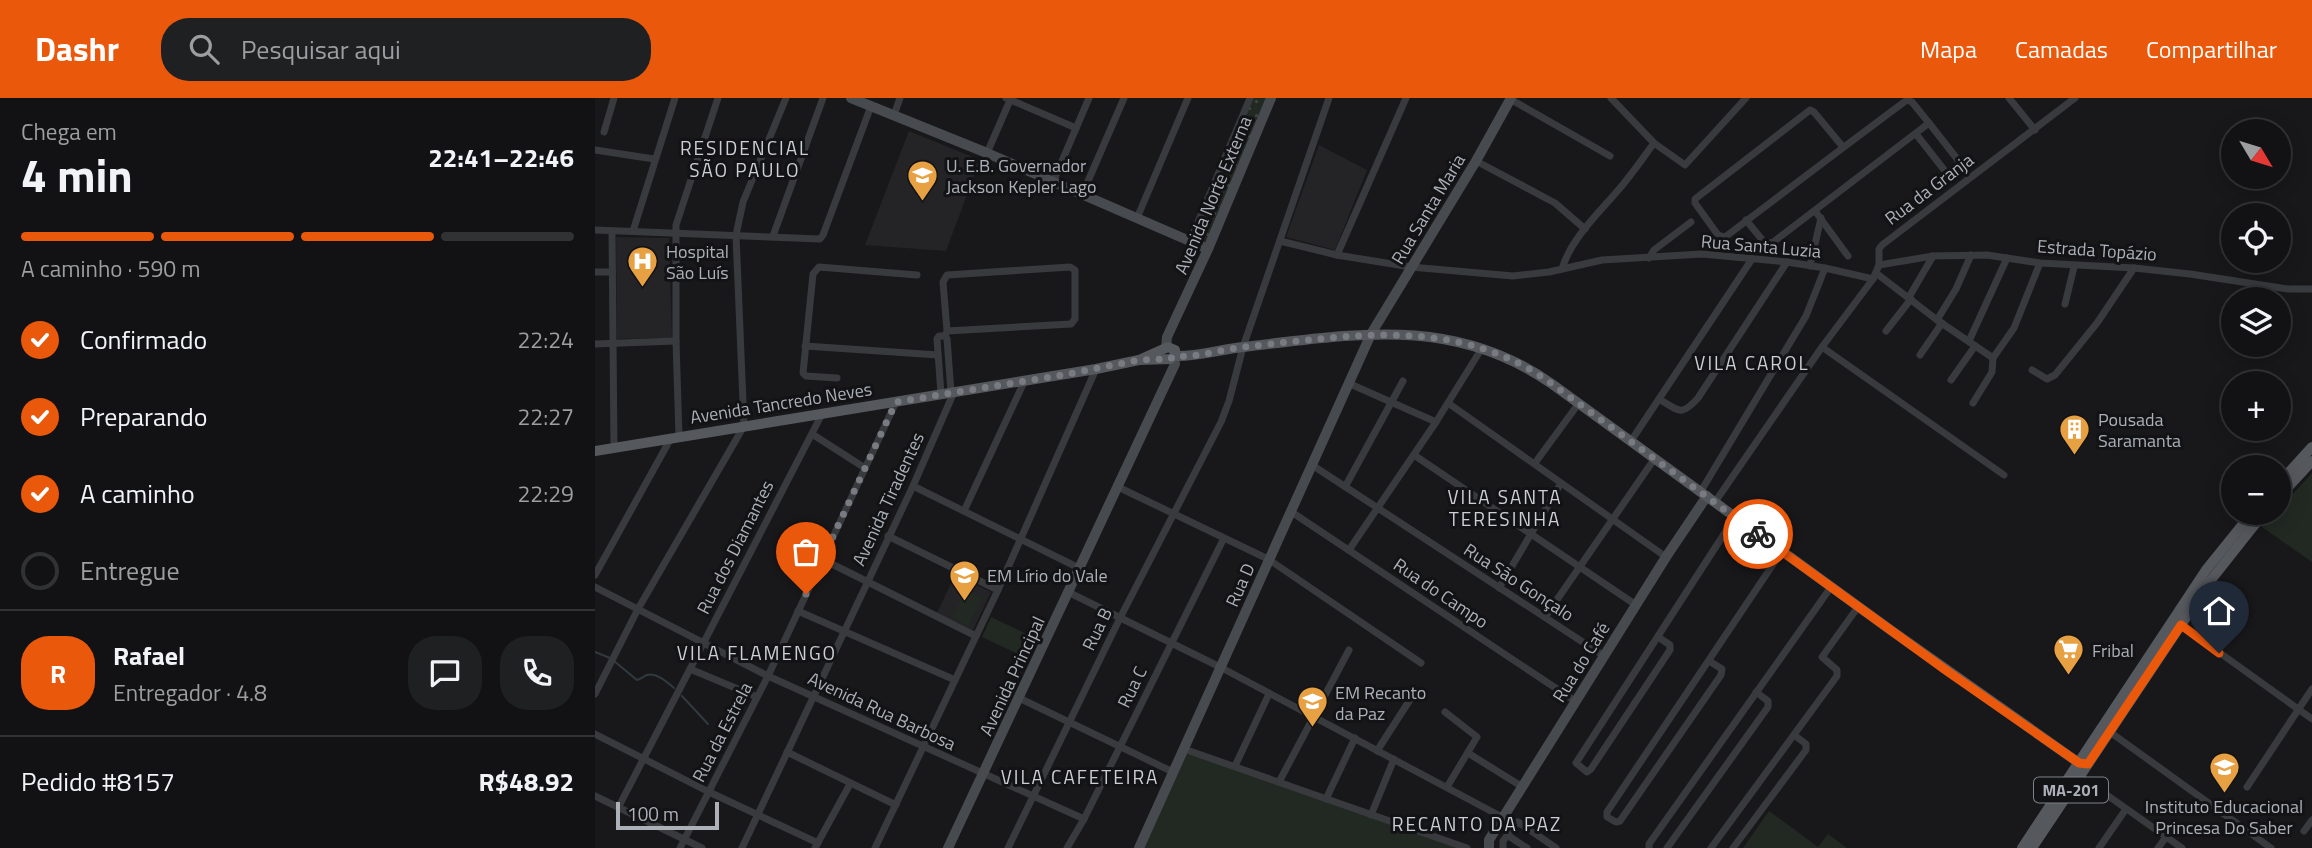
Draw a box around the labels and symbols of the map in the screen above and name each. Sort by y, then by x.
street label: Avenida Norte Externa [1167,112,1259,278]
north arrow [2221,119,2291,189]
district label: RESIDENCIAL SÃO PAULO [680,133,810,184]
street label: Rua da Granja [1879,147,1979,231]
street label: Rua Santa Maria [1384,149,1472,269]
place label: U. E.B. Governador Jackson Kepler Lago [946,152,1097,200]
school or university icon: U. E.B. Governador Jackson Kepler Lago [906,158,940,202]
street label: Rua Santa Luzia [1700,227,1822,265]
street label: Estrada Topázio [2036,232,2158,268]
place label: Hospital São Luís [666,238,729,286]
hospital icon: Hospital São Luís [626,244,660,288]
district label: VILA CAROL [1694,348,1810,377]
street label: Avenida Tancredo Neves [688,375,874,431]
place label: Pousada Saramanta [2098,406,2181,454]
building icon: Pousada Saramanta [2058,412,2092,456]
street label: Avenida Tiradentes [845,428,931,570]
street label: Rua dos Diamantes [690,475,780,619]
district label: VILA SANTA TERESINHA [1447,482,1563,533]
courier [1723,499,1793,569]
pin [776,522,836,594]
street label: Rua São Gonçalo [1459,536,1579,628]
street label: Rua do Campo [1388,551,1494,635]
school or university icon: EM Lírio do Vale [947,558,981,602]
street label: Rua D [1218,559,1262,611]
place label: EM Lírio do Vale [987,562,1107,589]
pin [2189,581,2249,653]
street label: Rua B [1075,603,1119,655]
street label: Avenida Principal [972,612,1052,740]
street label: Rua do Café [1546,617,1616,707]
supermarket icon: Fribal [2052,633,2086,677]
place label: Fribal [2092,637,2134,664]
district label: VILA FLAMENGO [677,638,837,667]
street label: Rua C [1110,661,1154,712]
street label: Avenida Rua Barbosa [804,665,960,757]
street label: Rua da Estrela [685,677,759,787]
place label: EM Recanto da Paz [1335,679,1426,727]
school or university icon: EM Recanto da Paz [1295,685,1329,729]
school or university icon: Instituto Educacional Princesa Do Saber [2207,751,2241,795]
district label: VILA CAFETEIRA [1001,762,1159,791]
road number: MA-201 [2034,778,2108,803]
place label: Instituto Educacional Princesa Do Saber [2145,793,2303,841]
scale bar [616,799,719,831]
district label: RECANTO DA PAZ [1392,809,1562,838]

